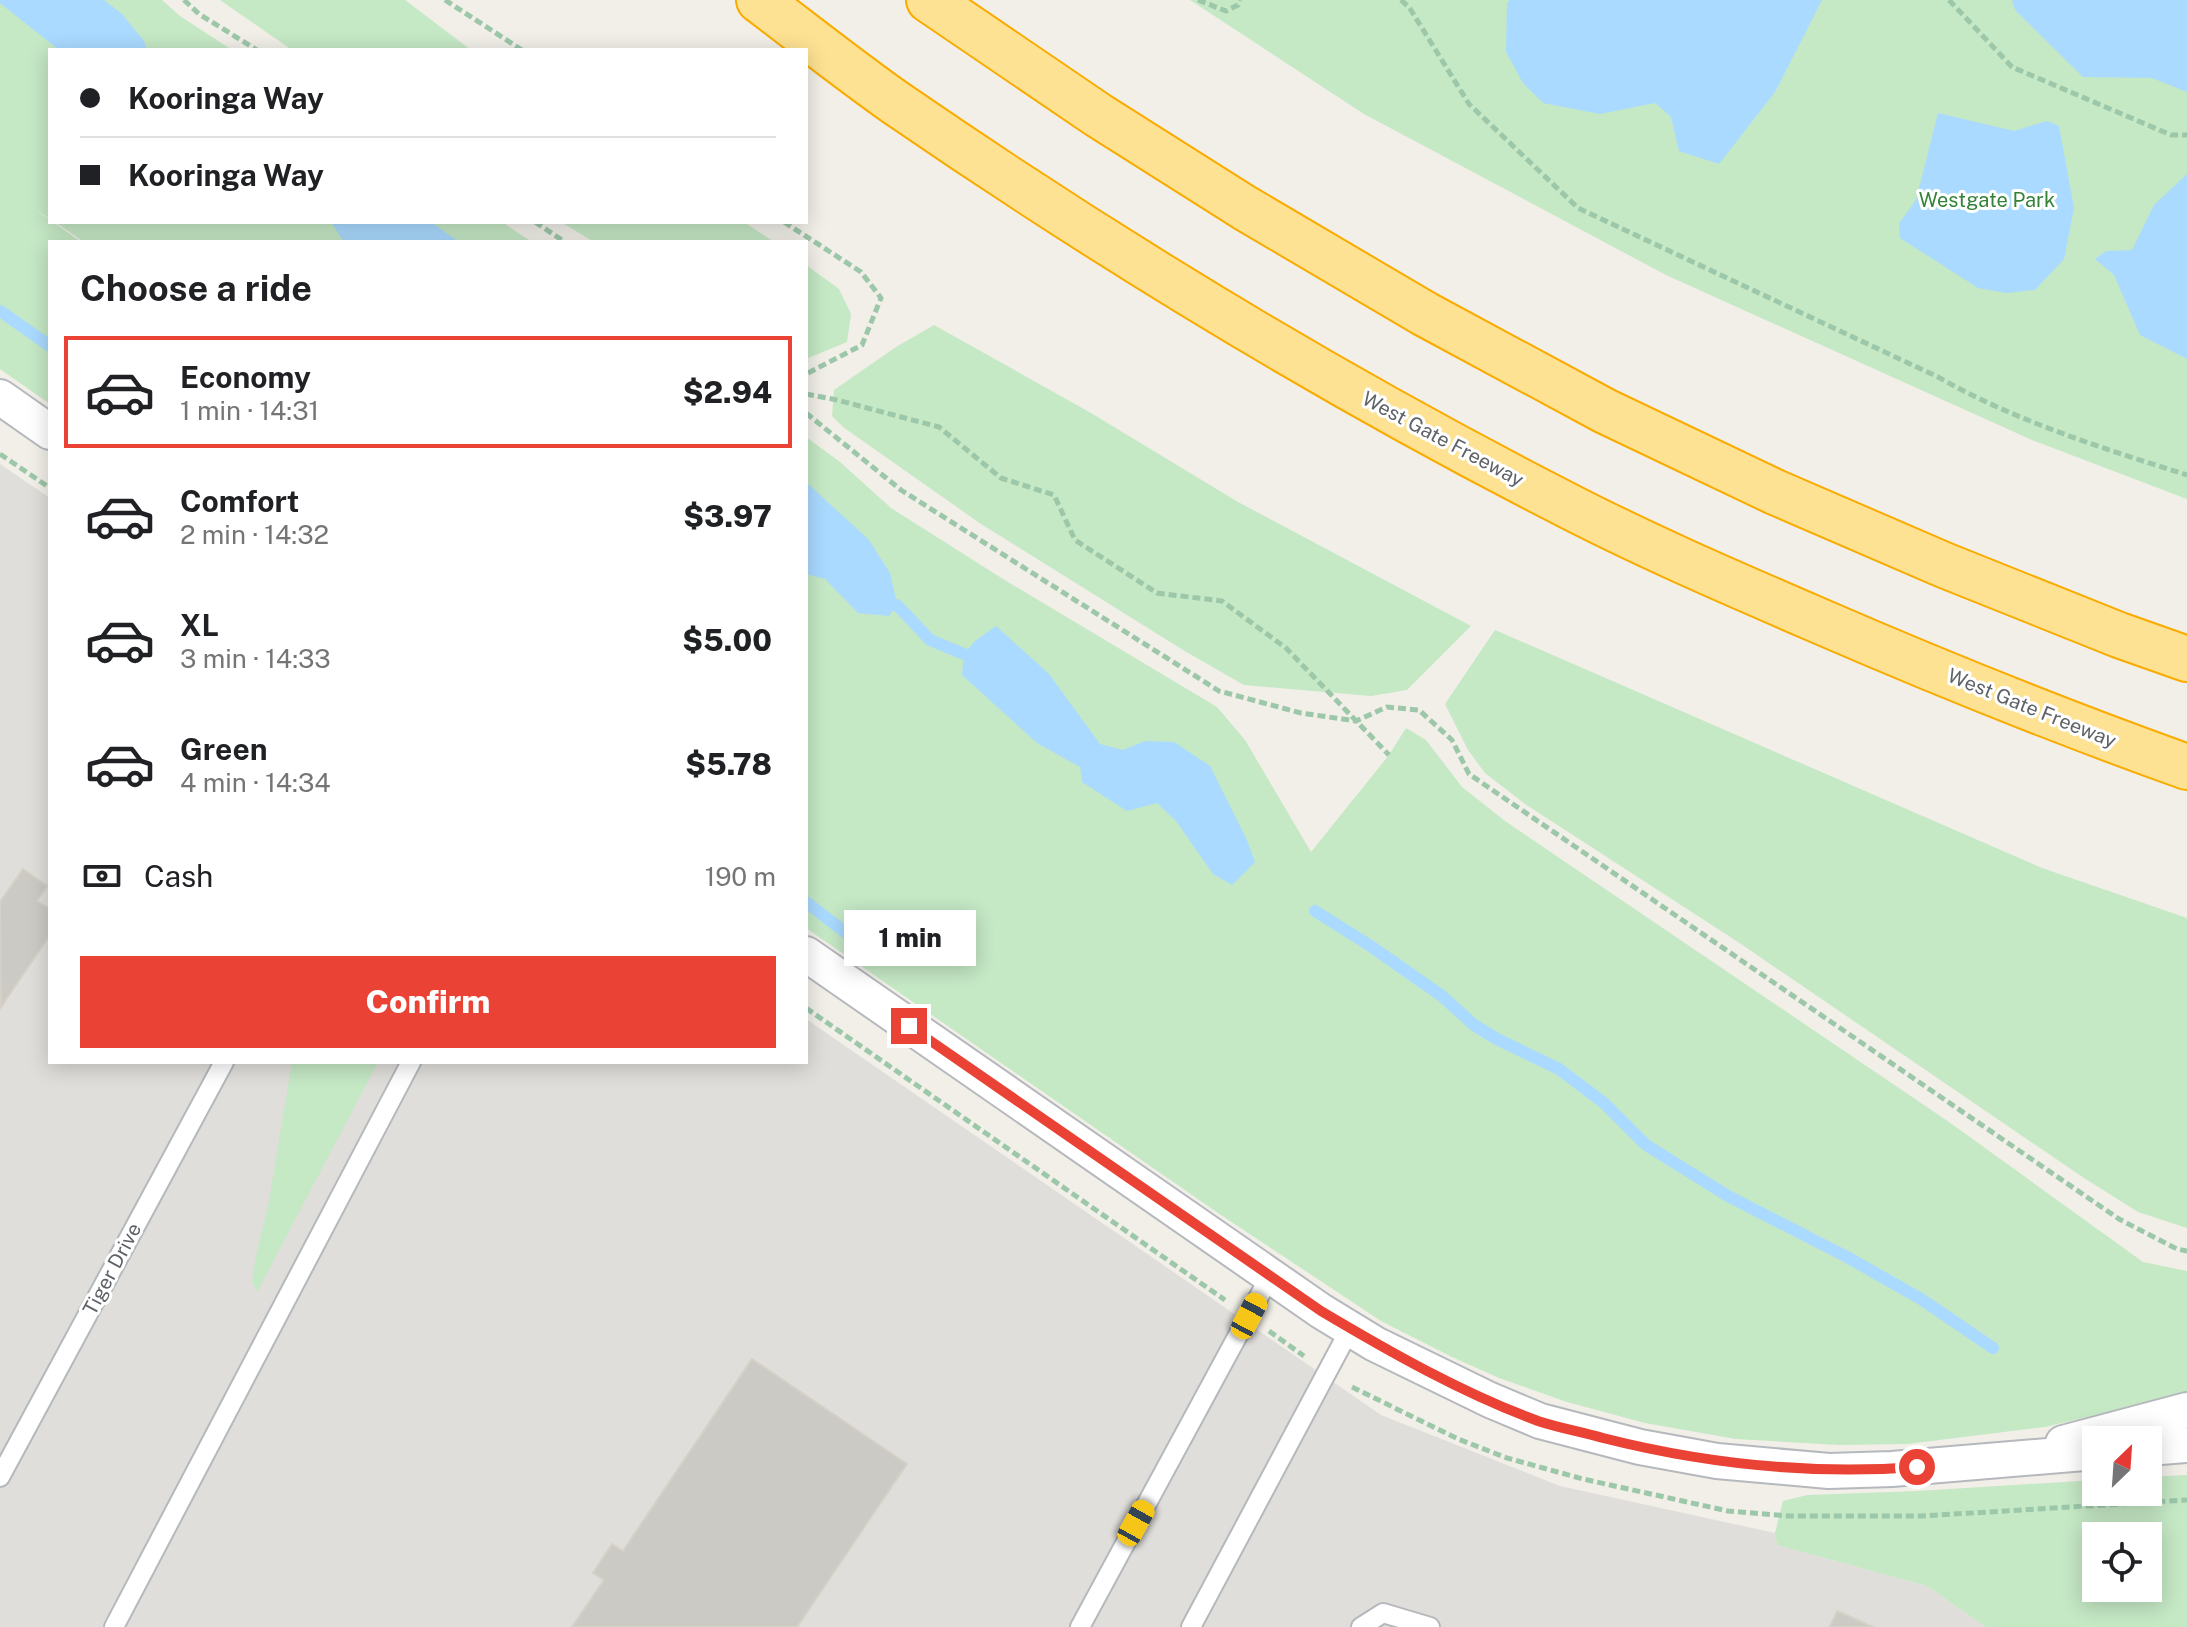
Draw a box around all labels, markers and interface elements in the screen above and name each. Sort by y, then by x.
text: Kooringa Way [128,80,324,116]
text: Kooringa Way [128,157,324,193]
park label: Westgate Park [1919,188,2055,212]
text: Choose a ride [80,267,312,309]
icon: car [84,356,156,428]
text: Economy [180,359,311,395]
text: $2.94 [683,374,772,410]
street label: West Gate Freeway [1358,386,1528,492]
text: 1 min · 14:31 [180,395,319,426]
icon: car [84,480,156,552]
text: Comfort [180,483,299,519]
text: $3.97 [683,498,772,534]
text: 2 min · 14:32 [180,519,329,550]
icon: car [84,604,156,676]
text: XL [180,607,219,643]
text: $5.00 [682,622,772,658]
text: 3 min · 14:33 [180,643,331,674]
street label: West Gate Freeway [1944,663,2120,753]
icon: car [84,728,156,800]
text: Green [180,731,267,767]
text: $5.78 [685,746,772,782]
text: 4 min · 14:34 [180,767,331,798]
icon: cash [80,854,124,898]
text: Cash [144,858,213,894]
text: 190 m [705,861,776,892]
callout: 1 min [843,910,975,966]
text: 1 min [878,922,942,953]
button: Confirm [80,956,776,1048]
route end [891,1008,927,1044]
street label: Tiger Drive [78,1219,146,1319]
car [1227,1289,1271,1343]
north arrow [2082,1426,2162,1506]
map controls [2082,1426,2162,1602]
route start [1899,1449,1935,1485]
car [1114,1496,1158,1550]
button: locate [2082,1522,2162,1602]

